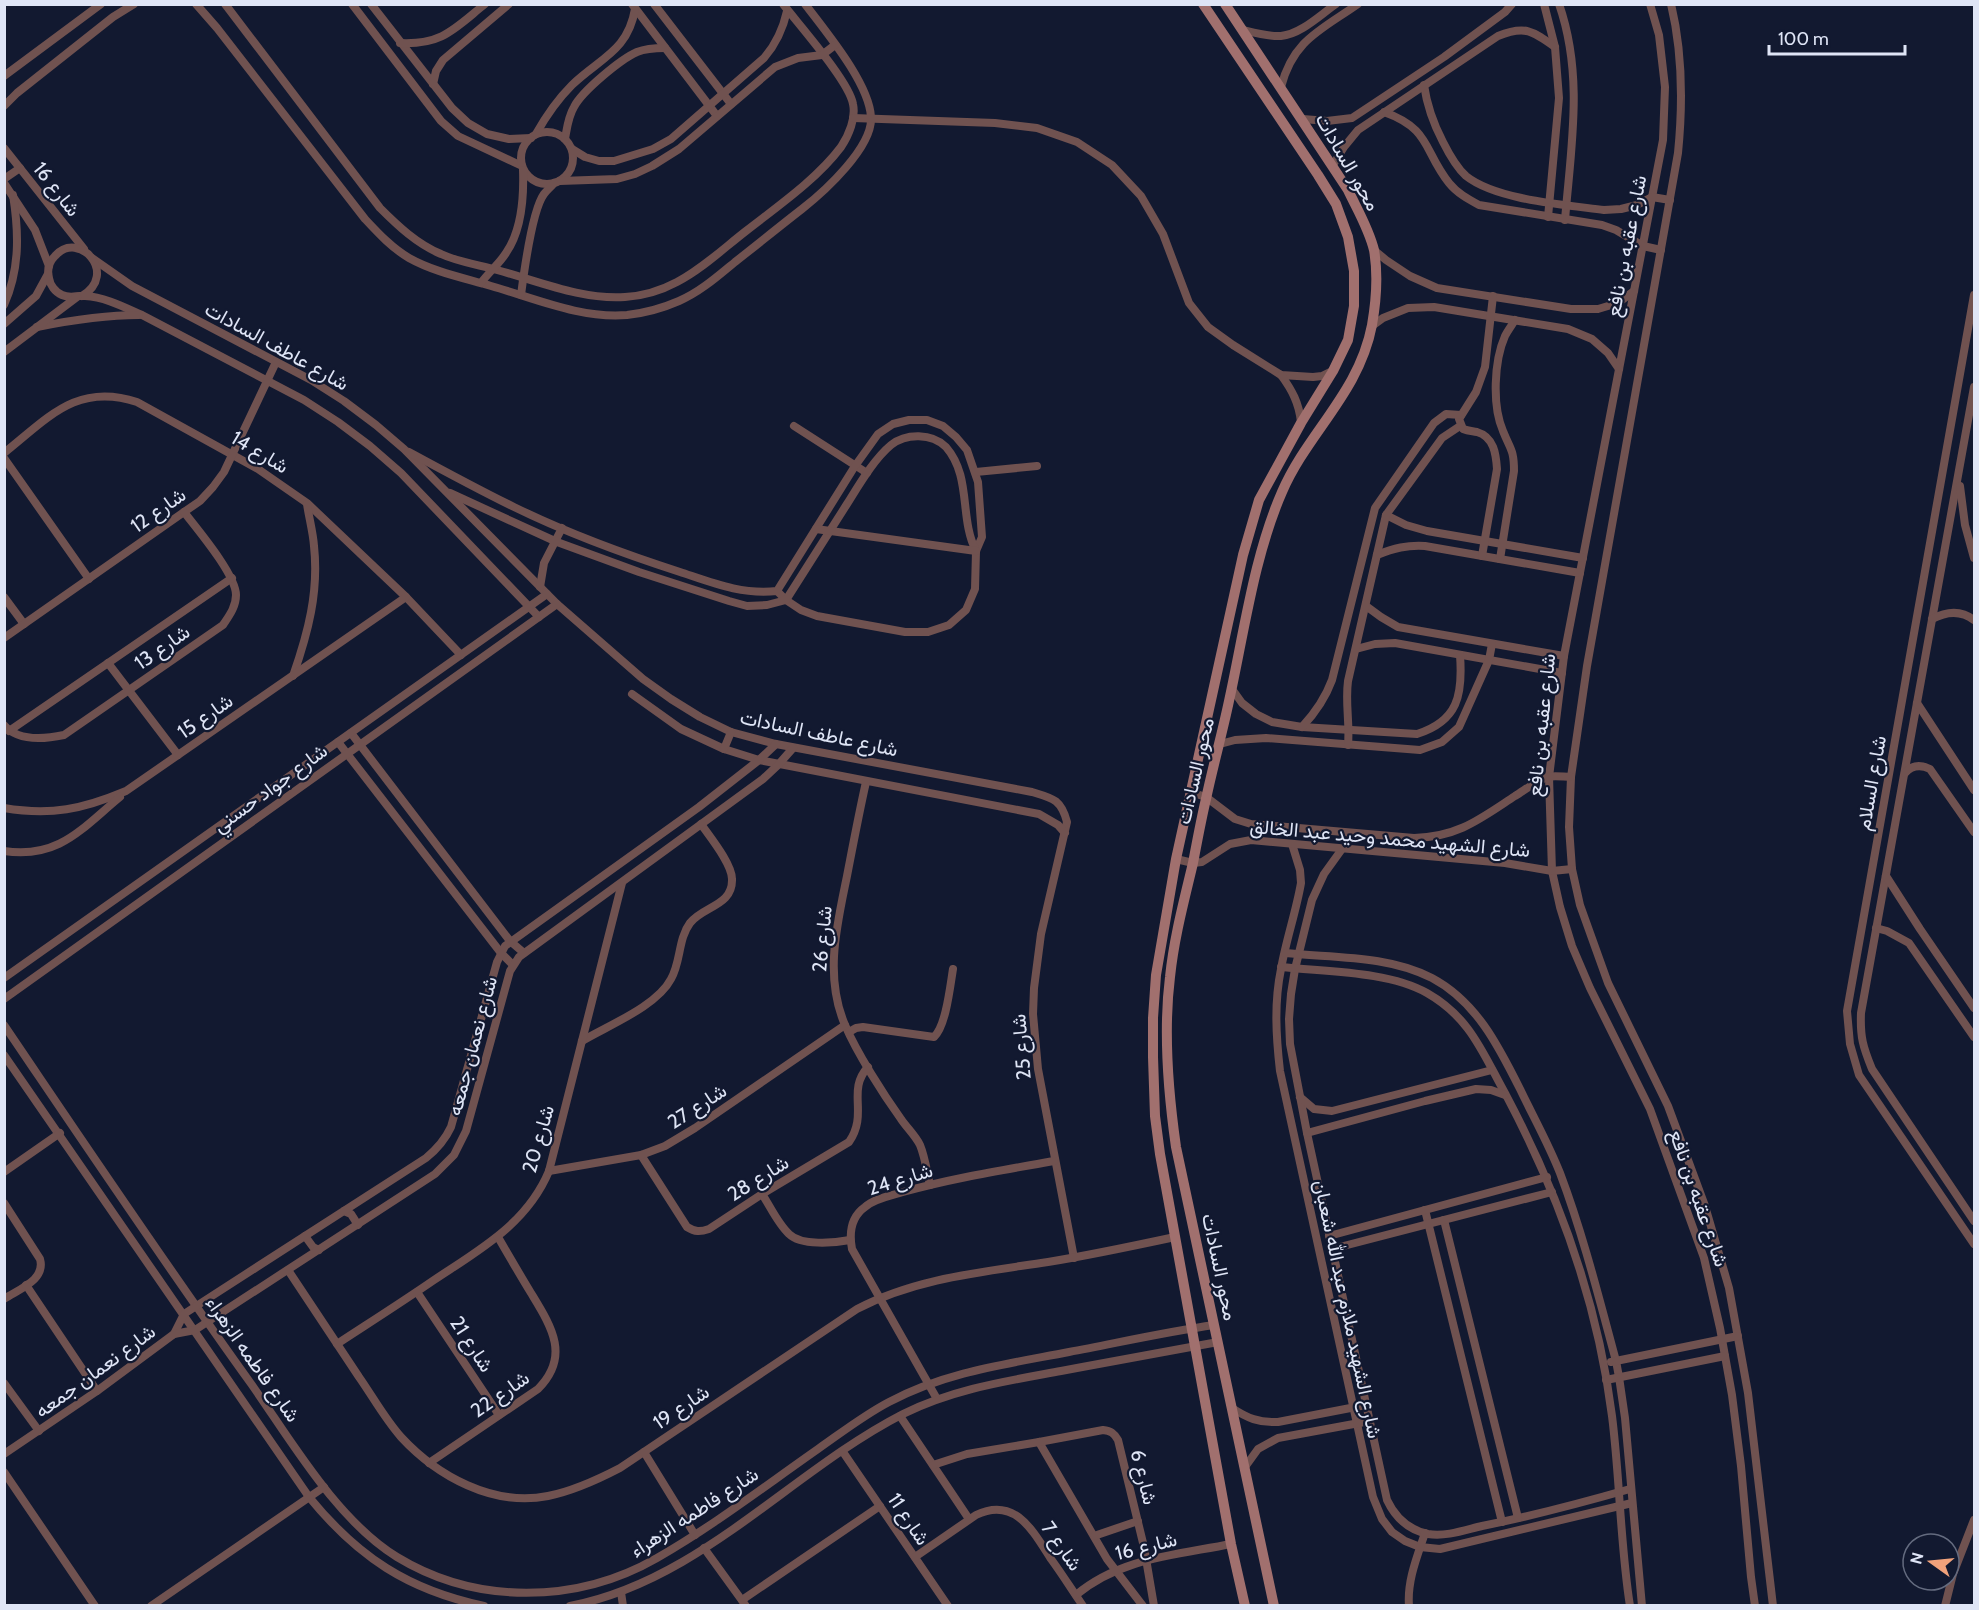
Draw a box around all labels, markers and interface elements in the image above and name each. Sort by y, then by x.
scale bar [1769,18,1906,56]
text: 100 m [1778,28,1829,50]
street label: محور السادات [1310,109,1386,216]
street label: شارع 16 [27,157,86,222]
street label: شارع عقبه بن نافع [1600,173,1653,319]
street label: شارع عاطف السادات [200,297,353,397]
street label: شارع 14 [226,426,293,480]
street label: شارع 12 [126,482,191,539]
street label: شارع 13 [130,619,195,676]
street label: شارع عقبه بن نافع [1522,652,1562,798]
street label: شارع 15 [173,688,238,745]
street label: شارع عاطف السادات [737,705,900,763]
street label: محور السادات [1171,715,1220,827]
street label: شارع السلام [1851,734,1893,833]
street label: شارع جواد حسني [208,738,335,842]
street label: شارع الشهيد محمد وحيد عبد الخالق [1249,814,1531,864]
street label: شارع 26 [807,905,839,973]
street label: شارع نعمان جمعه [442,974,504,1119]
street label: شارع 25 [1006,1013,1038,1081]
street label: شارع 27 [663,1078,732,1136]
street label: شارع 20 [517,1102,561,1176]
street label: شارع عقبه بن نافع [1662,1126,1734,1271]
street label: شارع 28 [723,1150,794,1208]
street label: شارع 24 [865,1158,936,1202]
street label: شارع الشهيد ملازم عبد الله شعبان [1307,1177,1387,1441]
street label: محور السادات [1196,1211,1243,1323]
street label: شارع فاطمه الزهراء [199,1291,305,1428]
street label: شارع 21 [443,1312,499,1378]
street label: شارع نعمان جمعه [30,1319,161,1424]
street label: شارع 22 [466,1365,535,1424]
street label: شارع 19 [648,1380,715,1436]
street label: شارع 6 [1124,1447,1162,1508]
street label: شارع فاطمه الزهراء [625,1462,764,1564]
street label: شارع 11 [881,1488,935,1551]
street label: شارع 7 [1035,1517,1088,1576]
street label: شارع 16 [1113,1527,1180,1567]
north arrow [1901,1532,1961,1592]
text: N [1906,1550,1928,1566]

